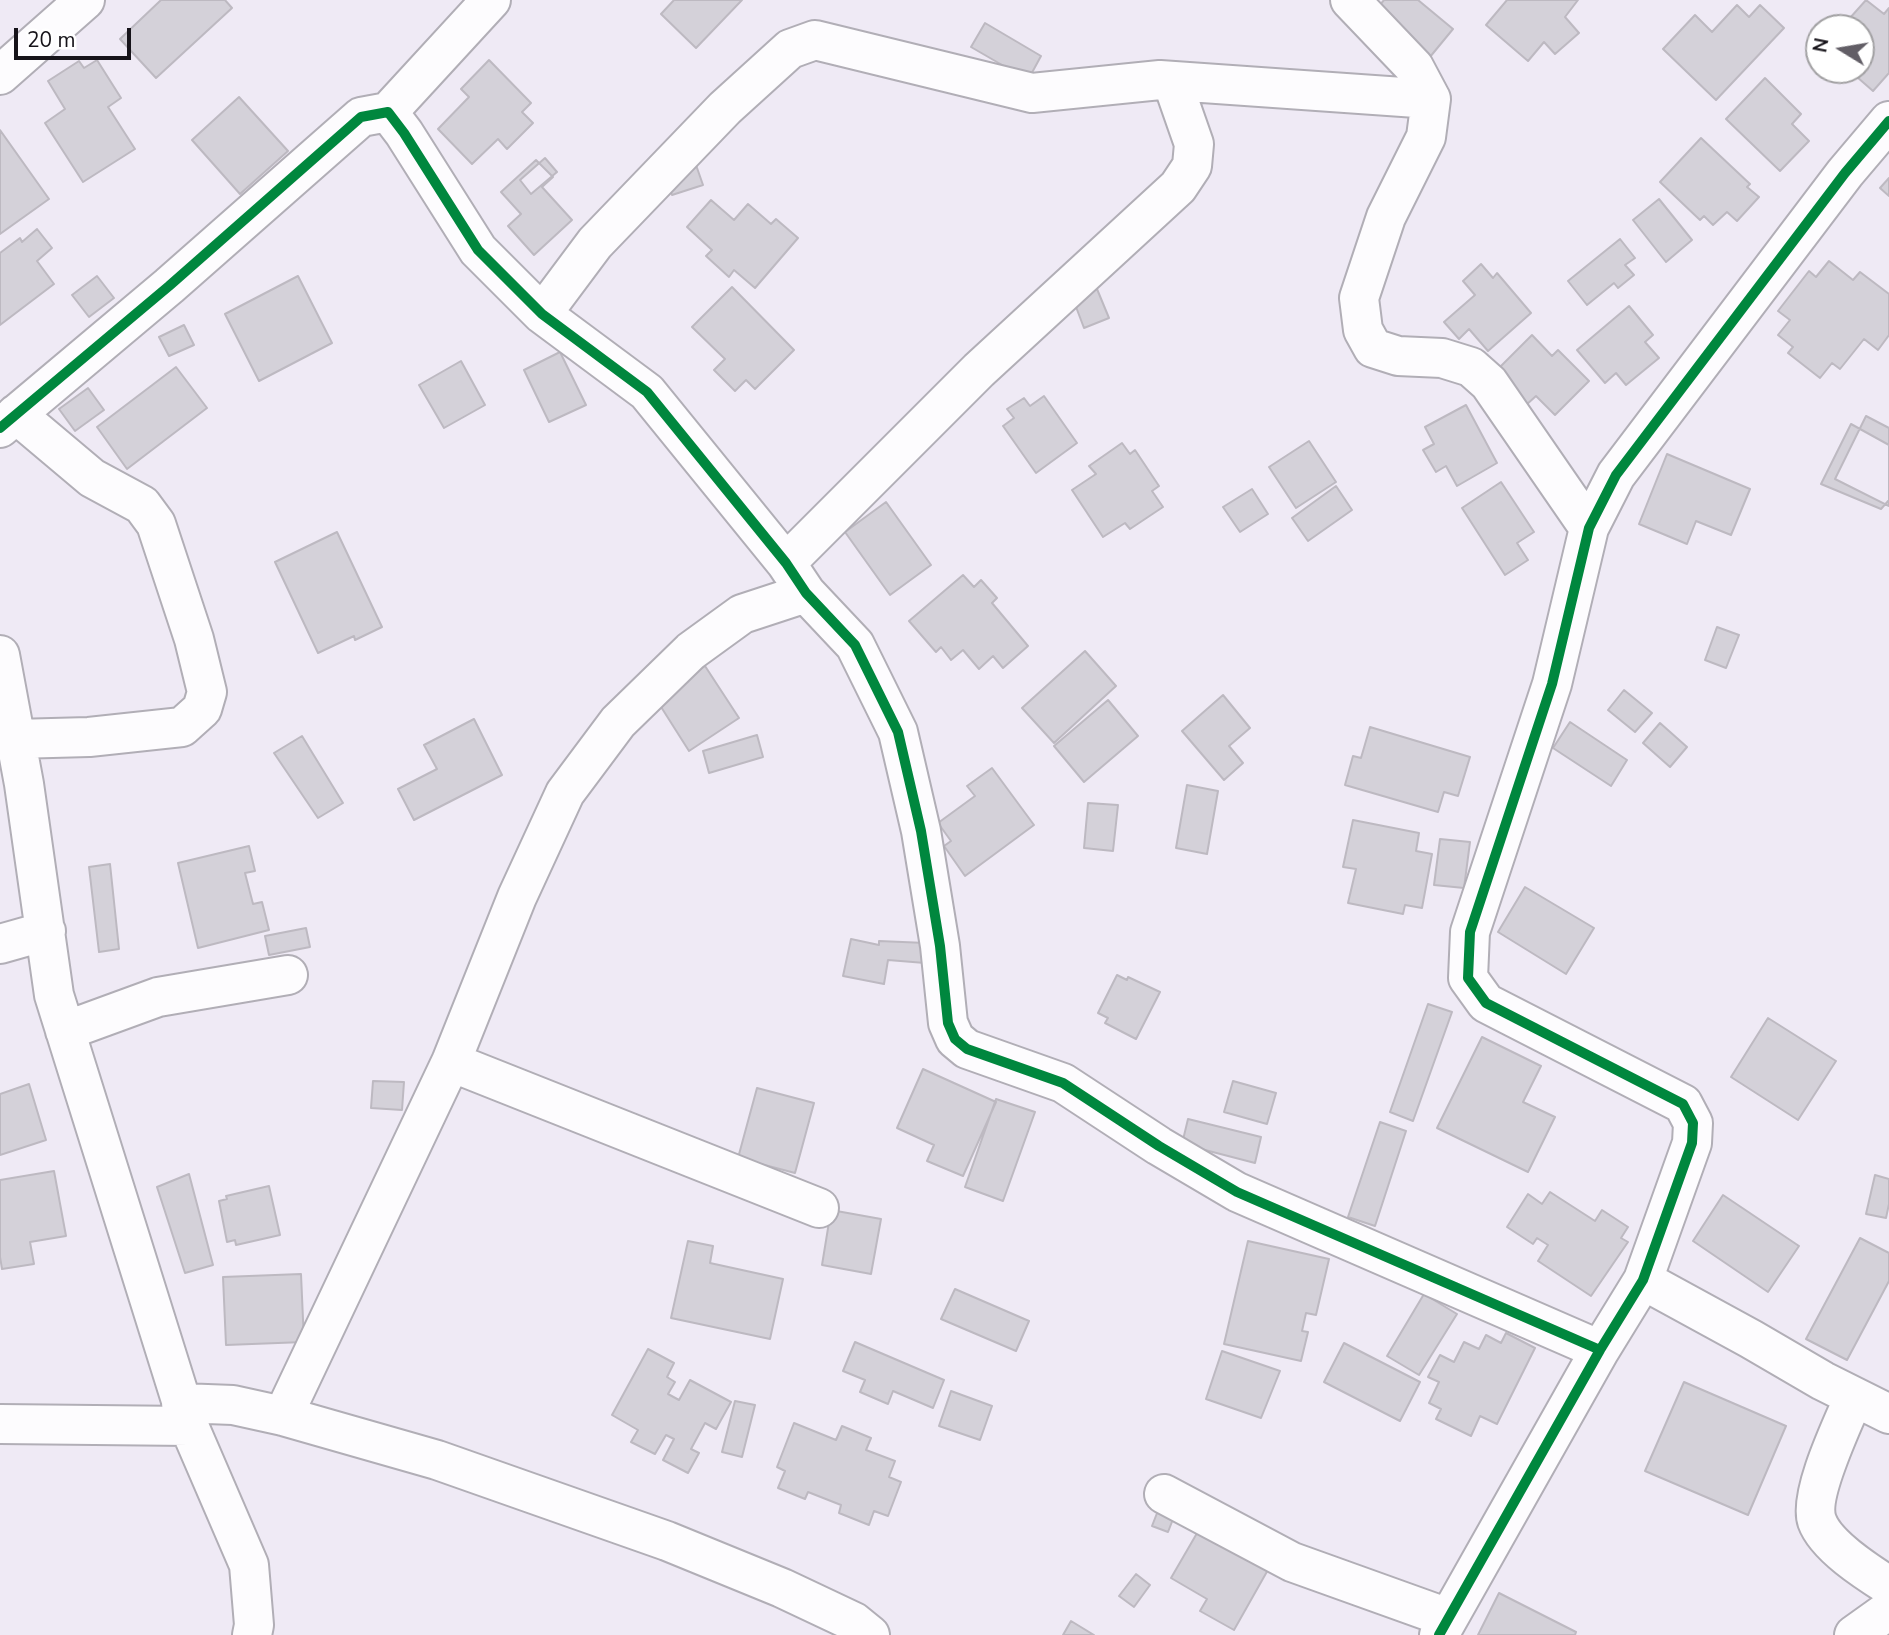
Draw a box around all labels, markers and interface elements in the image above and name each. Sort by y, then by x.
scale bar [18,14,135,58]
north arrow [1805,14,1875,84]
text: 20 m [27,26,76,54]
text: N [1807,36,1835,55]

